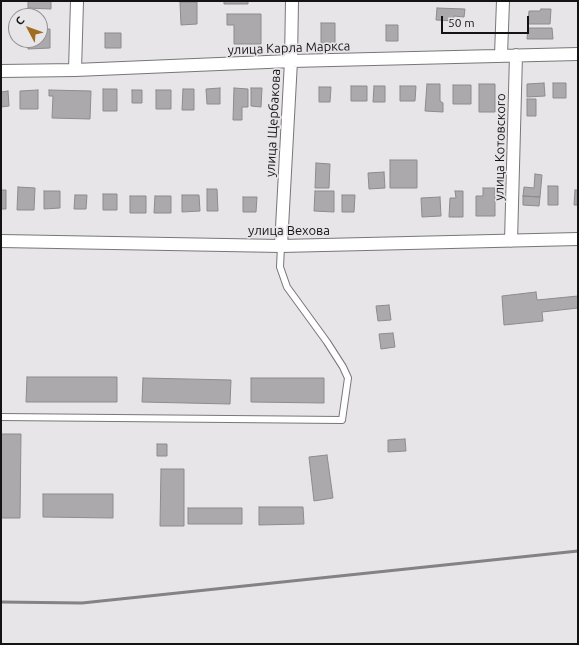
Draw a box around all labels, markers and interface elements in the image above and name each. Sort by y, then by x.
north arrow [8,8,48,48]
scale bar [443,8,531,34]
text: С [13,14,27,27]
text: 50 m [448,16,475,29]
street label: улица Карла Маркса [227,38,351,58]
street label: улица Щербакова [262,68,284,178]
street label: улица Котовского [491,93,509,201]
street label: улица Вехова [248,223,330,239]

